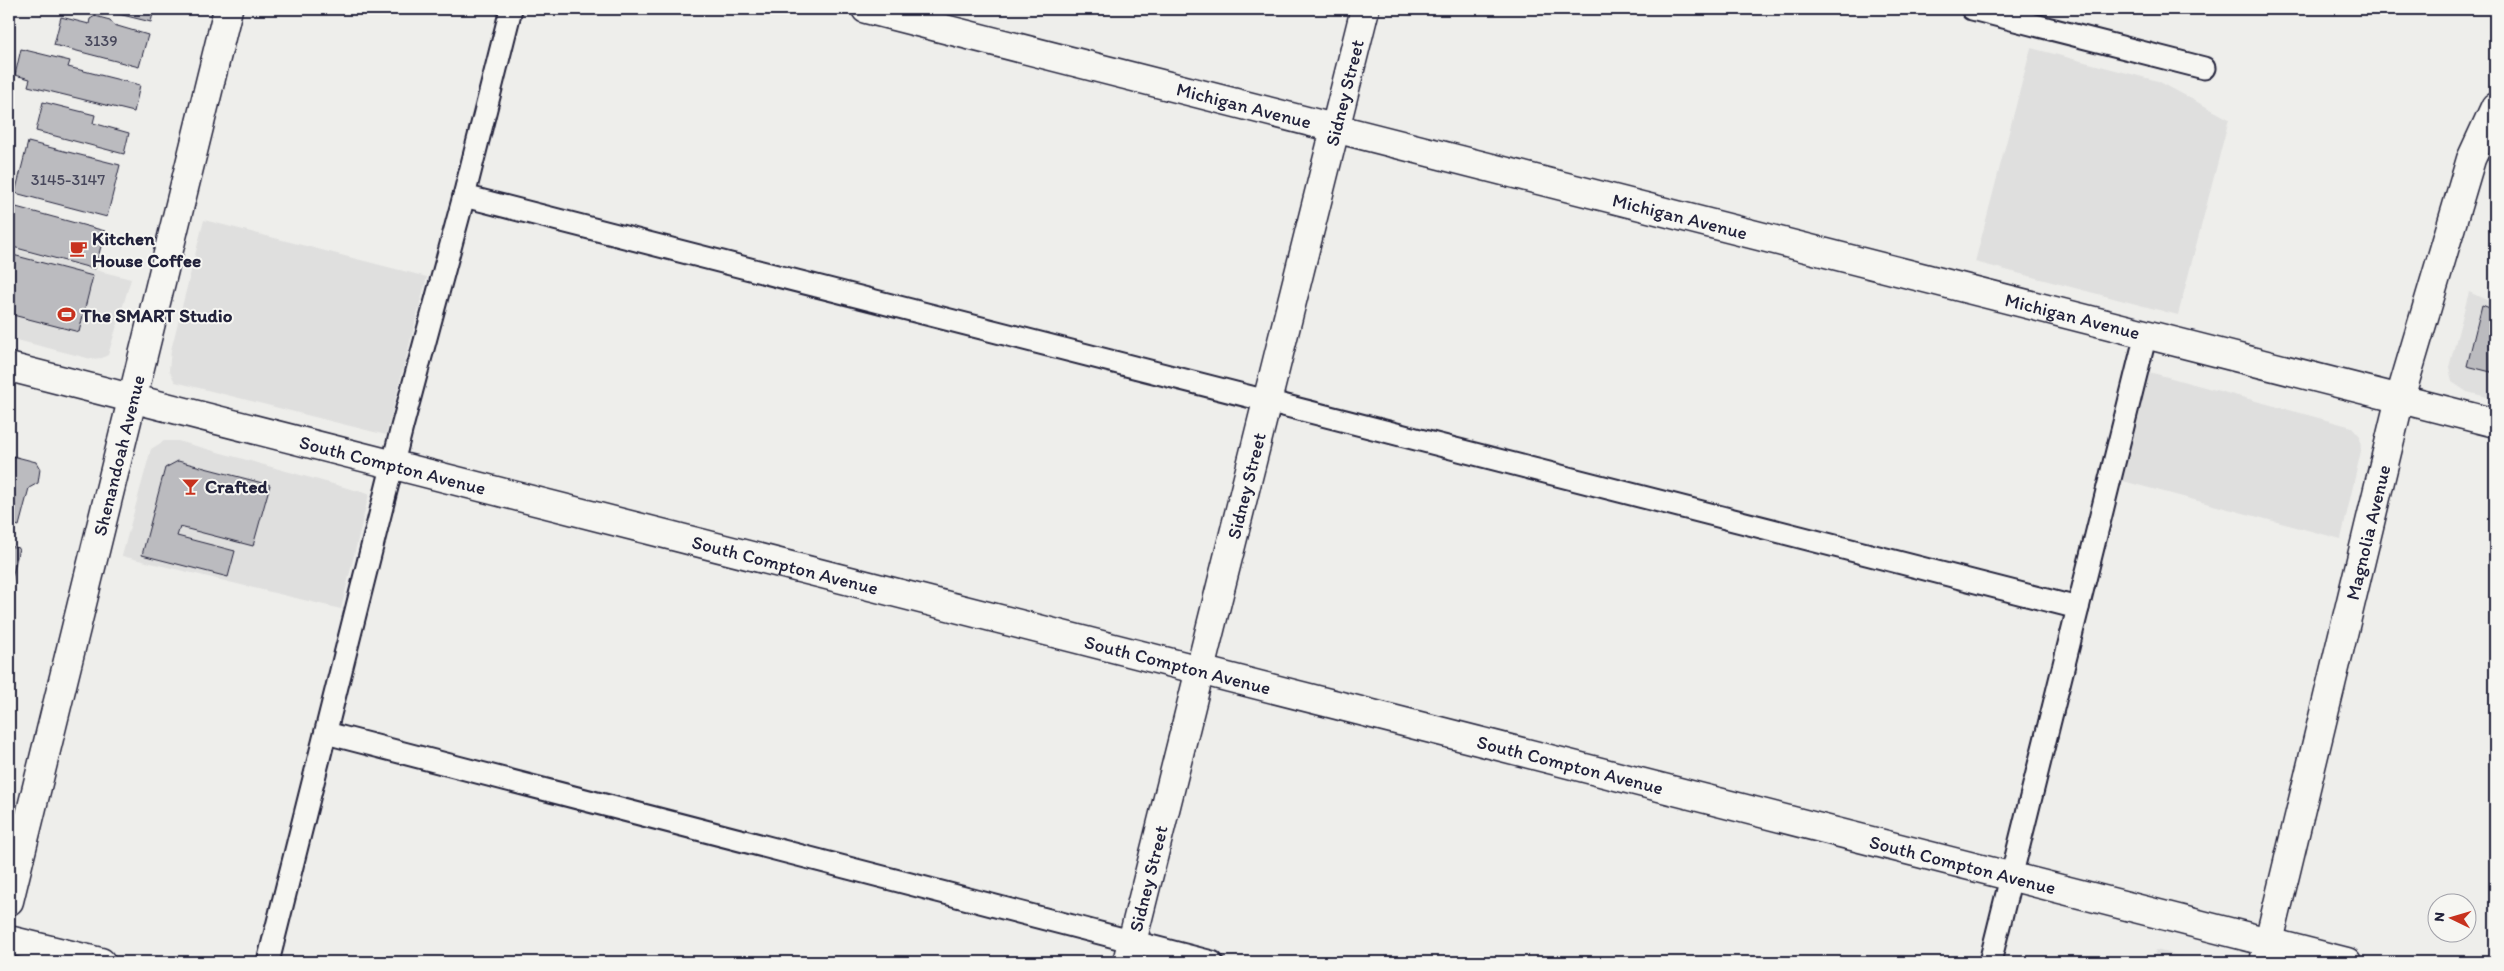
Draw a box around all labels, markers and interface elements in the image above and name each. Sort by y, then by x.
house number: 3139 [84,31,118,50]
street label: Sidney Street [1320,37,1369,148]
street label: Michigan Avenue [1174,77,1314,134]
house number: 3145-3147 [31,170,105,189]
street label: Michigan Avenue [1610,188,1750,245]
place label: Kitchen House Coffee [92,227,201,272]
cafe icon: Kitchen House Coffee [68,239,88,259]
street label: Michigan Avenue [2003,288,2142,344]
place label: The SMART Studio [80,304,233,327]
sports icon: The SMART Studio [57,305,77,325]
street label: Shenandoah Avenue [88,373,150,538]
street label: South Compton Avenue [297,430,488,500]
street label: Sidney Street [1222,430,1271,541]
street label: Magnolia Avenue [2341,462,2395,602]
place label: Crafted [205,475,268,498]
bar icon: Crafted [181,476,201,496]
street label: South Compton Avenue [690,530,881,600]
street label: South Compton Avenue [1082,630,1273,700]
street label: South Compton Avenue [1475,730,1666,800]
street label: Sidney Street [1124,823,1173,934]
street label: South Compton Avenue [1867,830,2058,899]
north arrow [2426,894,2476,944]
text: N [2431,911,2448,922]

